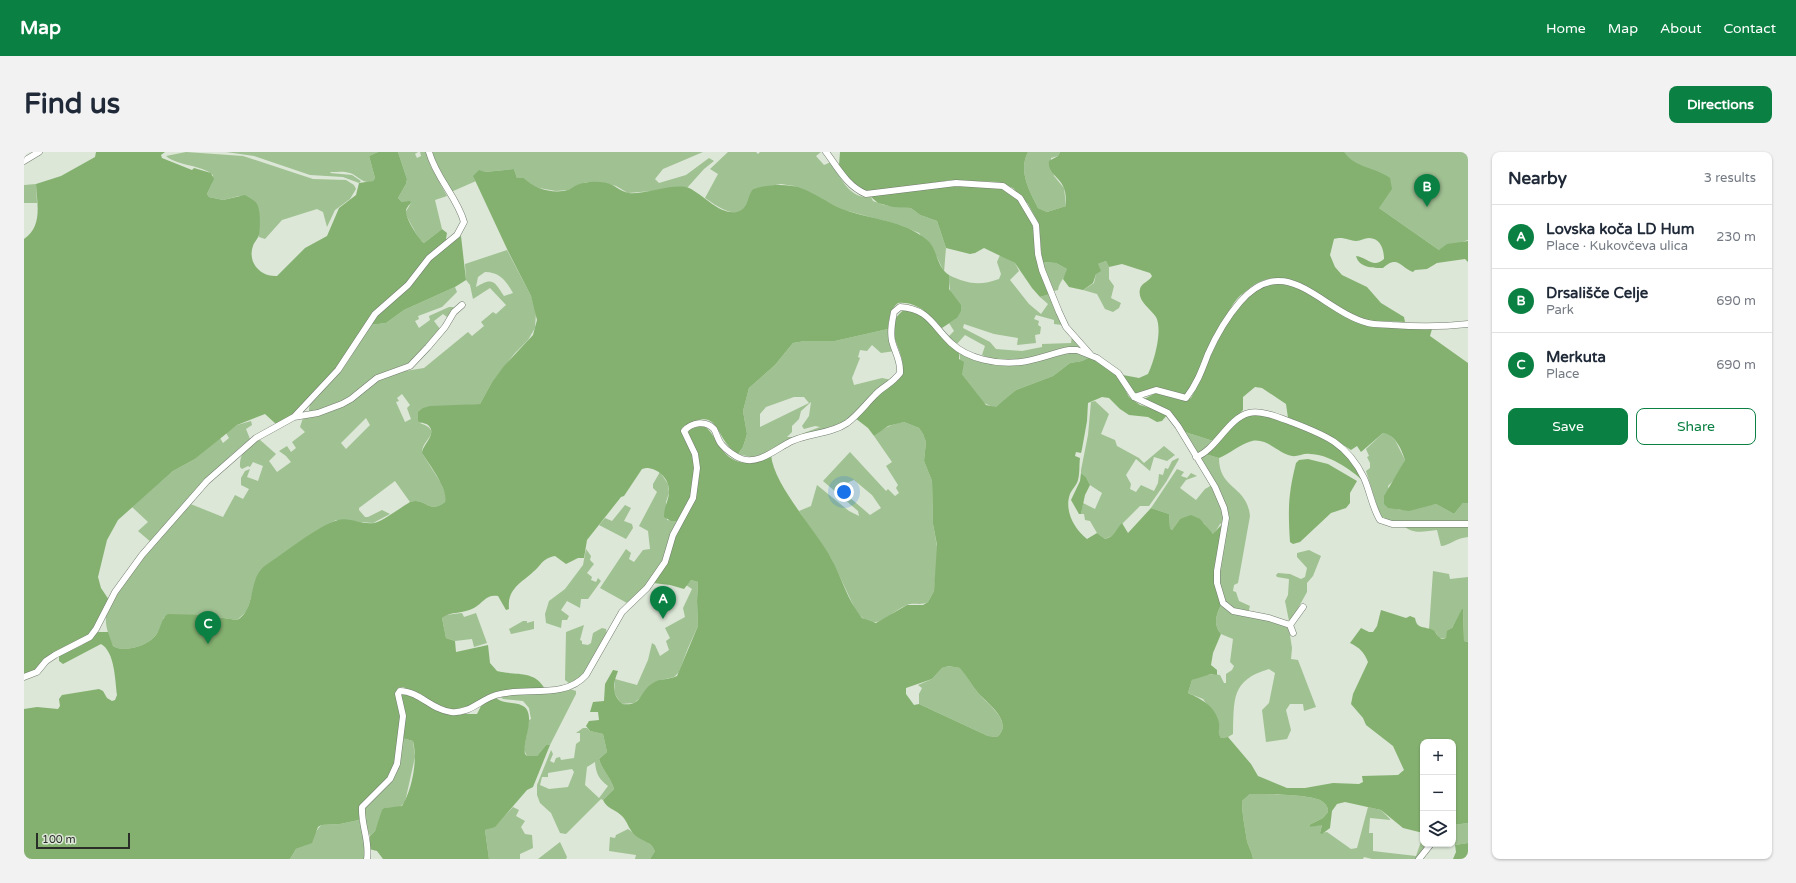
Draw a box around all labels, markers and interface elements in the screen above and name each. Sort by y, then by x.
text: Map [20,17,61,39]
text: Home [1546,20,1586,37]
text: Map [1608,20,1638,37]
text: About [1660,20,1702,37]
text: Contact [1724,20,1776,37]
button: Directions [1669,86,1772,123]
text: Find us [24,87,120,121]
text: Nearby [1508,168,1567,189]
text: 3 results [1704,170,1756,186]
pin: B [1414,174,1440,207]
text: Lovska koča LD Hum [1546,220,1695,238]
text: A [1516,229,1526,245]
text: 230 m [1716,229,1756,245]
text: Place · Kukovčeva ulica [1546,238,1688,254]
text: Drsališče Celje [1546,284,1648,302]
text: B [1516,293,1526,309]
text: 690 m [1716,293,1756,309]
text: Park [1546,302,1574,318]
text: Merkuta [1546,348,1606,366]
text: C [1516,357,1526,373]
text: 690 m [1716,357,1756,373]
text: Place [1546,366,1579,382]
button: Save [1508,408,1628,445]
button: Share [1636,408,1756,445]
your location [834,482,854,502]
pin: A [650,586,676,619]
pin: C [195,611,221,644]
map controls [1420,739,1456,847]
button: + [1420,739,1456,775]
button: − [1420,775,1456,811]
button: layers [1420,811,1456,847]
scale bar [36,831,130,850]
text: 100 m [42,833,76,846]

